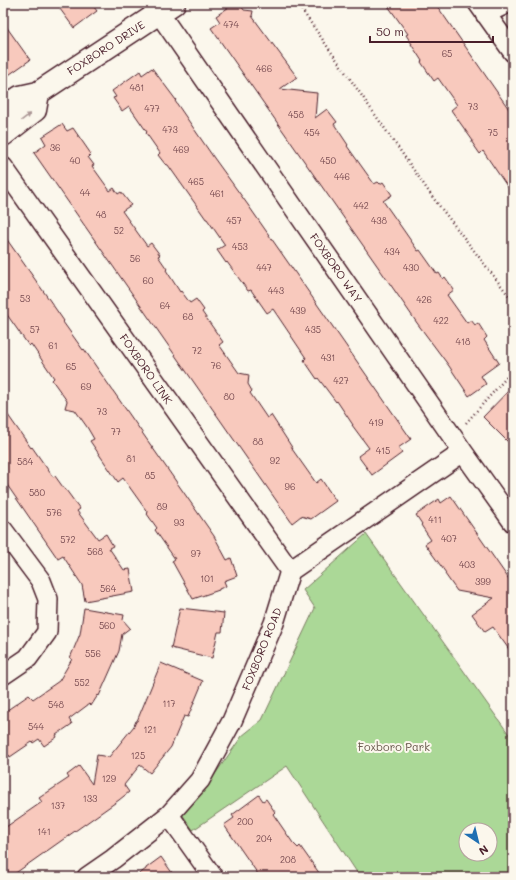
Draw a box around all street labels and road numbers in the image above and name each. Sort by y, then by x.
street label: FOXBORO DRIVE [64,17,147,78]
street label: FOXBORO WAY [307,230,366,305]
street label: FOXBORO LINK [117,331,176,407]
street label: FOXBORO ROAD [238,605,285,692]

